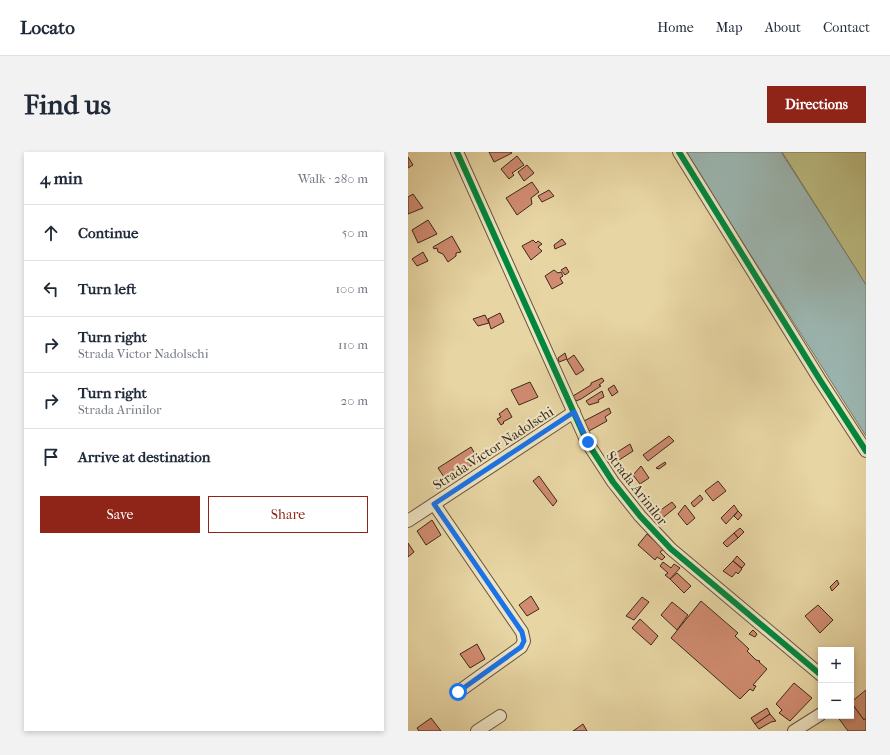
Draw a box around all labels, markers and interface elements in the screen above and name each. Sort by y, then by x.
text: Locato [20,17,75,39]
text: Home [657,19,694,36]
text: Map [716,19,743,36]
text: About [765,19,801,36]
text: Contact [823,19,870,36]
button: Directions [767,86,866,123]
text: Find us [24,88,111,121]
text: 4 min [40,168,83,188]
text: Walk · 280 m [298,171,368,186]
icon: ahead [40,222,62,244]
text: Continue [78,224,138,242]
text: 50 m [342,225,368,240]
icon: left [40,278,62,300]
text: Turn left [78,280,136,298]
text: 100 m [335,281,368,296]
text: Turn right [78,328,147,346]
icon: right [40,334,62,356]
text: 110 m [338,337,368,352]
text: Strada Victor Nadolschi [78,346,209,361]
text: Turn right [78,384,147,402]
icon: right [40,390,62,412]
text: 20 m [341,393,368,408]
text: Strada Arinilor [78,402,161,417]
street label: Strada Victor Nadolschi [430,403,557,494]
route end [579,433,597,451]
icon: arrive [40,446,62,468]
text: Arrive at destination [78,448,210,466]
street label: Strada Arinilor [602,448,671,529]
button: Save [40,496,200,533]
button: Share [208,496,368,533]
map controls [818,647,854,719]
button: + [818,647,854,683]
route start [449,683,467,701]
button: − [818,683,854,719]

